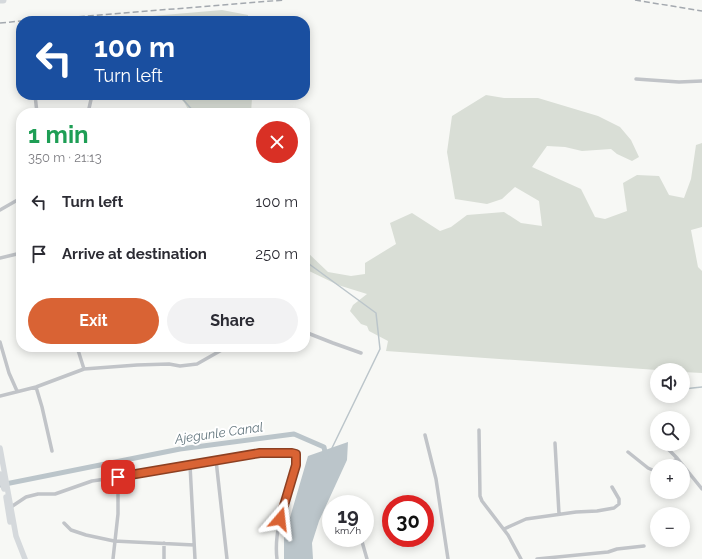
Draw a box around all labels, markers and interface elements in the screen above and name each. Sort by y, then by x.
text: 100 m [94,31,175,64]
icon: left [28,32,80,84]
text: Turn left [94,65,163,86]
text: 1 min [28,120,89,149]
button: close [256,121,298,163]
text: 350 m · 21:13 [28,150,102,165]
icon: left [28,191,50,213]
text: Turn left [62,193,123,211]
text: 100 m [256,193,298,211]
icon: arrive [28,243,50,265]
text: Arrive at destination [62,245,207,263]
text: 250 m [255,245,298,263]
button: Exit [28,298,159,344]
button: Share [167,298,298,344]
map controls [650,363,690,547]
button: sound [650,363,690,403]
button: search [650,411,690,451]
water label: Ajegunle Canal [173,419,265,447]
button: + [650,459,690,499]
pin [101,460,135,494]
icon: arrive [107,466,129,488]
speed limit sign: 30 [382,495,434,547]
position arrow [259,498,301,540]
text: 19 [337,504,359,528]
button: − [650,507,690,547]
text: km/h [335,525,361,536]

